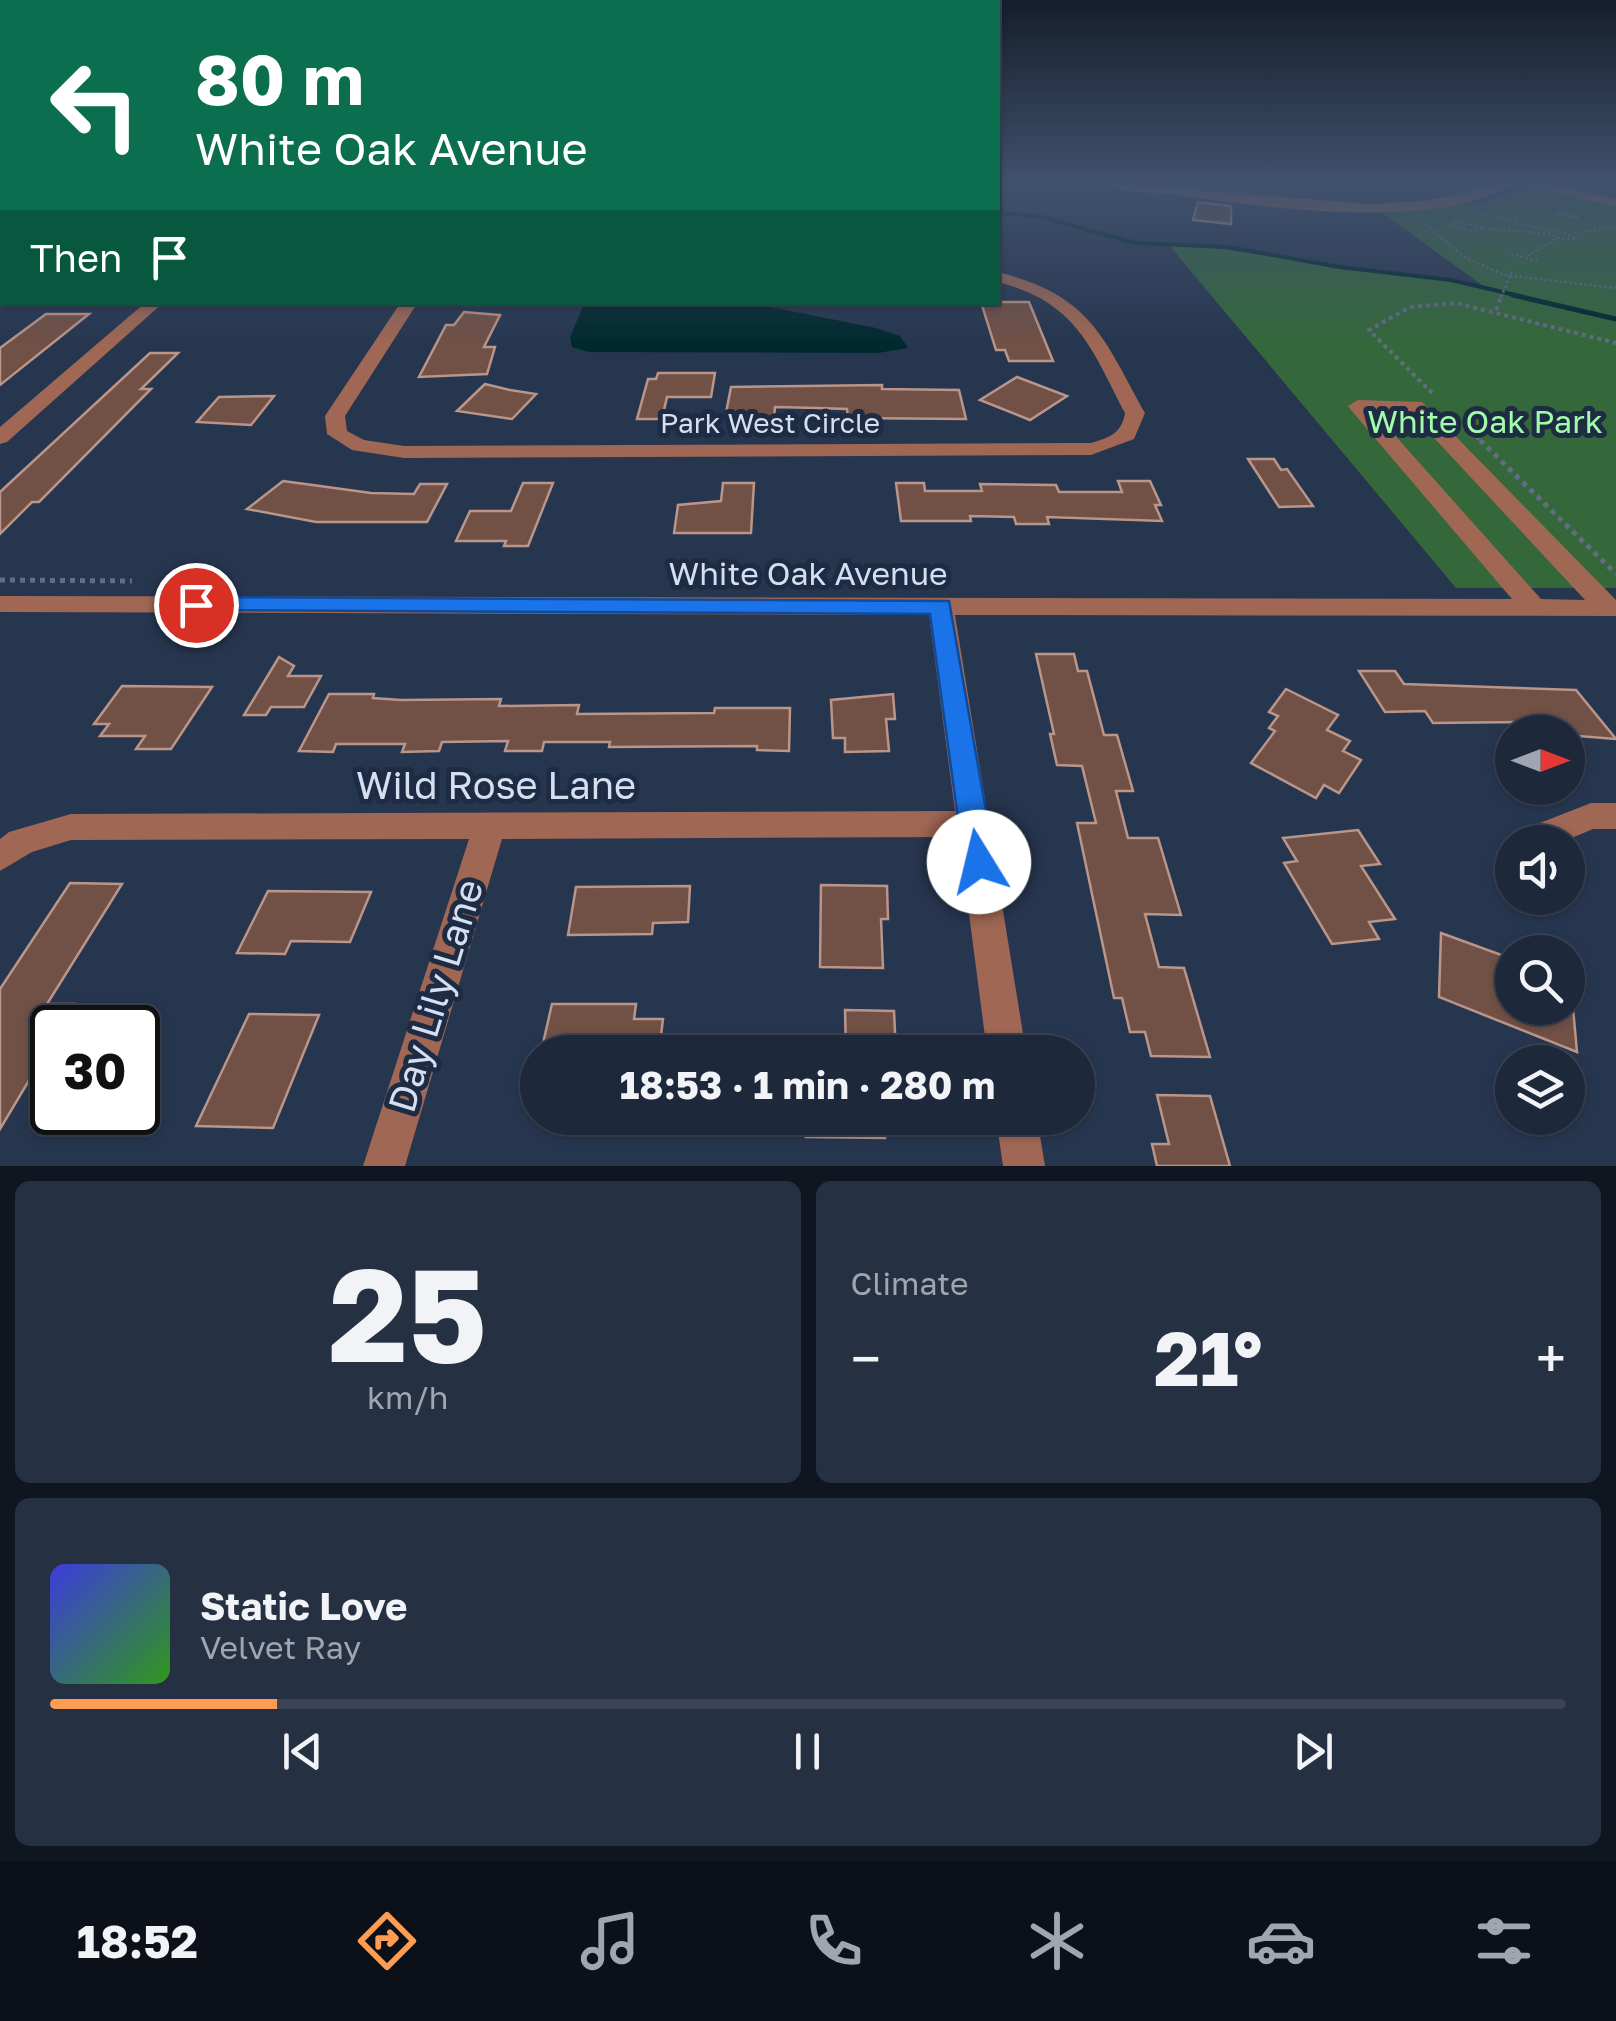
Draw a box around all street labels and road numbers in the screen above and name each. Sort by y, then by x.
street label: Park West Circle [660,406,880,439]
street label: White Oak Avenue [668,554,948,592]
street label: Wild Rose Lane [356,762,636,807]
street label: Day Lily Lane [378,874,491,1117]

